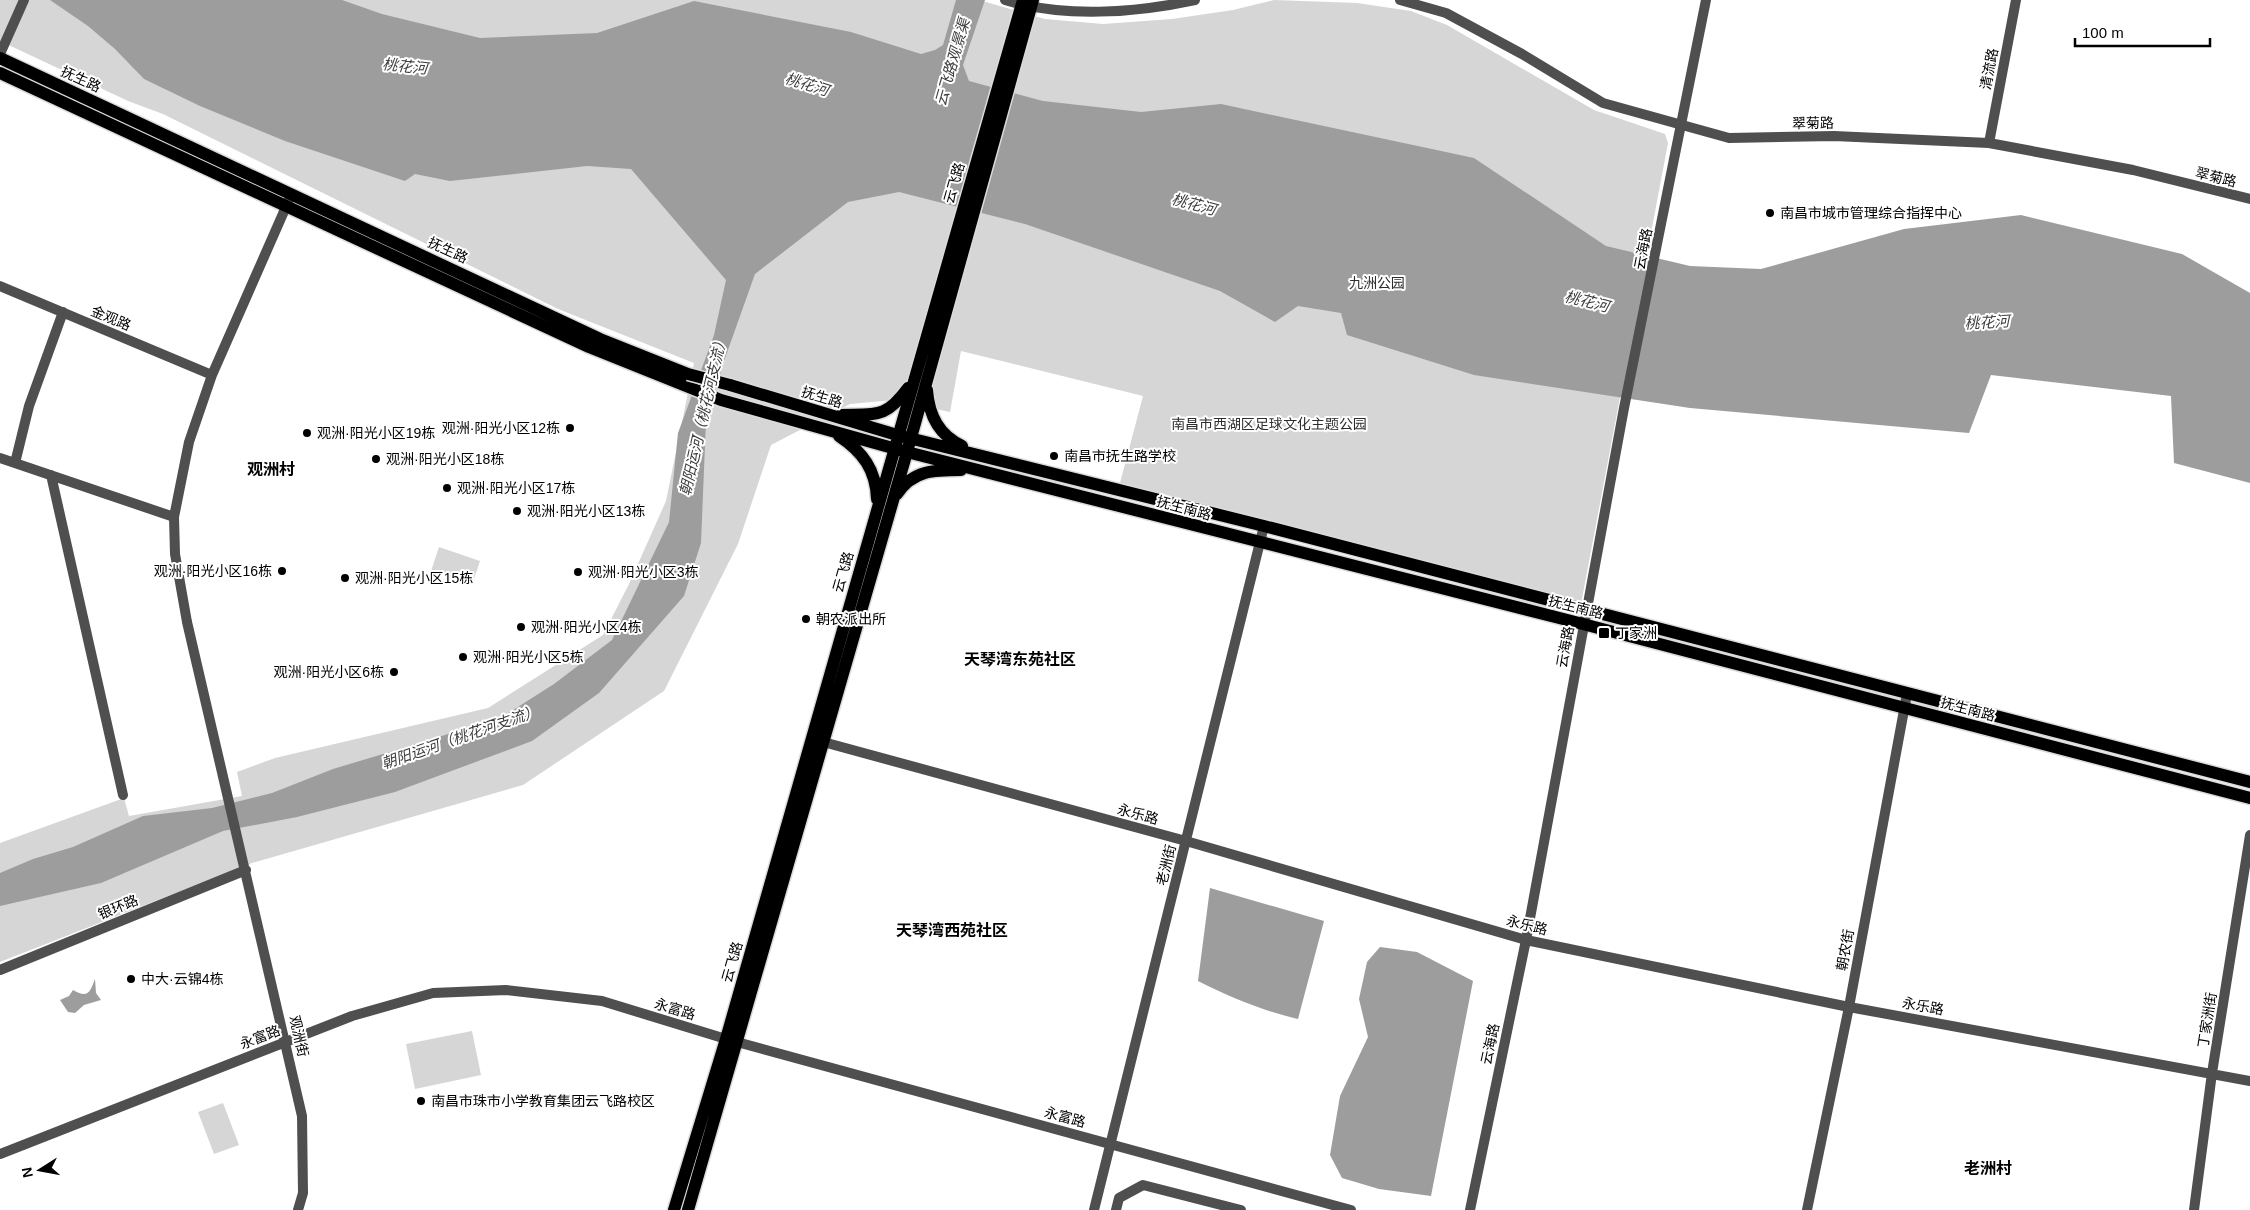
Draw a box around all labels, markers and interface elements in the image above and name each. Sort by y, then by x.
water label: 云飞路观景渠 [931,14,973,108]
scale bar [2075,15,2210,47]
text: 100 m [2082,24,2124,41]
street label: 清流路 [1977,47,2001,91]
water label: 桃花河 [382,55,431,77]
street label: 抚生路 [59,63,103,95]
water label: 桃花河 [783,69,834,100]
street label: 翠菊路 [1792,115,1834,131]
street label: 云飞路 [941,161,967,205]
street label: 翠菊路 [2194,164,2238,190]
water label: 桃花河 [1170,190,1221,219]
place label: 南昌市城市管理综合指挥中心 [1780,205,1962,221]
marker: 南昌市城市管理综合指挥中心 [1764,207,1776,219]
street label: 云海路 [1631,227,1655,271]
street label: 抚生路 [426,234,470,266]
park label: 九洲公园 [1349,275,1405,291]
water label: 桃花河 [1563,287,1614,315]
street label: 金观路 [89,302,133,334]
water label: 桃花河 [1964,312,2013,332]
water label: 朝阳运河（桃花河支流） [676,333,730,497]
street label: 抚生路 [800,383,844,411]
park label: 南昌市西湖区足球文化主题公园 [1171,416,1367,432]
place label: 观洲·阳光小区12栋 [442,420,560,436]
marker: 观洲·阳光小区12栋 [564,422,576,434]
place label: 观洲·阳光小区19栋 [317,425,435,441]
marker: 观洲·阳光小区19栋 [301,427,313,439]
place label: 南昌市抚生路学校 [1064,448,1176,464]
marker: 南昌市抚生路学校 [1048,450,1060,462]
place label: 观洲·阳光小区18栋 [386,451,504,467]
marker: 观洲·阳光小区18栋 [370,453,382,465]
district label: 观洲村 [247,460,295,478]
place label: 观洲·阳光小区17栋 [457,480,575,496]
marker: 观洲·阳光小区17栋 [441,482,453,494]
street label: 抚生南路 [1155,493,1213,523]
place label: 观洲·阳光小区13栋 [527,503,645,519]
marker: 观洲·阳光小区13栋 [511,505,523,517]
street label: 云飞路 [830,550,856,594]
place label: 观洲·阳光小区16栋 [154,563,272,579]
place label: 观洲·阳光小区3栋 [588,564,698,580]
marker: 观洲·阳光小区16栋 [276,565,288,577]
marker: 观洲·阳光小区3栋 [572,566,584,578]
place label: 观洲·阳光小区15栋 [355,570,473,586]
marker: 观洲·阳光小区15栋 [339,572,351,584]
street label: 抚生南路 [1547,592,1605,622]
place label: 朝农派出所 [816,611,886,627]
marker: 朝农派出所 [800,613,812,625]
place label: 观洲·阳光小区4栋 [531,619,641,635]
marker: 观洲·阳光小区4栋 [515,621,527,633]
street label: 云海路 [1553,625,1577,669]
place label: 丁家洲 [1615,625,1657,641]
marker: 丁家洲 [1597,626,1611,640]
place label: 观洲·阳光小区5栋 [473,649,583,665]
district label: 天琴湾东苑社区 [964,650,1076,668]
marker: 观洲·阳光小区5栋 [457,651,469,663]
place label: 观洲·阳光小区6栋 [274,664,384,680]
marker: 观洲·阳光小区6栋 [388,666,400,678]
street label: 抚生南路 [1939,694,1997,724]
water label: 朝阳运河（桃花河支流） [379,702,541,772]
street label: 永乐路 [1116,801,1160,827]
street label: 老洲街 [1153,843,1179,887]
street label: 银环路 [96,892,140,922]
street label: 永乐路 [1505,912,1549,938]
district label: 天琴湾西苑社区 [896,921,1008,939]
street label: 朝农街 [1833,928,1857,972]
street label: 云飞路 [719,940,745,984]
place label: 中大·云锦4栋 [141,971,223,987]
marker: 中大·云锦4栋 [125,973,137,985]
street label: 丁家洲街 [2195,991,2219,1049]
street label: 永乐路 [1901,994,1945,1018]
street label: 永富路 [653,995,697,1023]
street label: 观洲街 [286,1014,312,1058]
street label: 永富路 [238,1022,282,1052]
street label: 云海路 [1478,1022,1502,1066]
place label: 南昌市珠市小学教育集团云飞路校区 [431,1093,655,1109]
marker: 南昌市珠市小学教育集团云飞路校区 [415,1095,427,1107]
street label: 永富路 [1043,1104,1087,1130]
north arrow [15,1145,65,1195]
district label: 老洲村 [1964,1159,2012,1177]
text: N [18,1166,36,1179]

